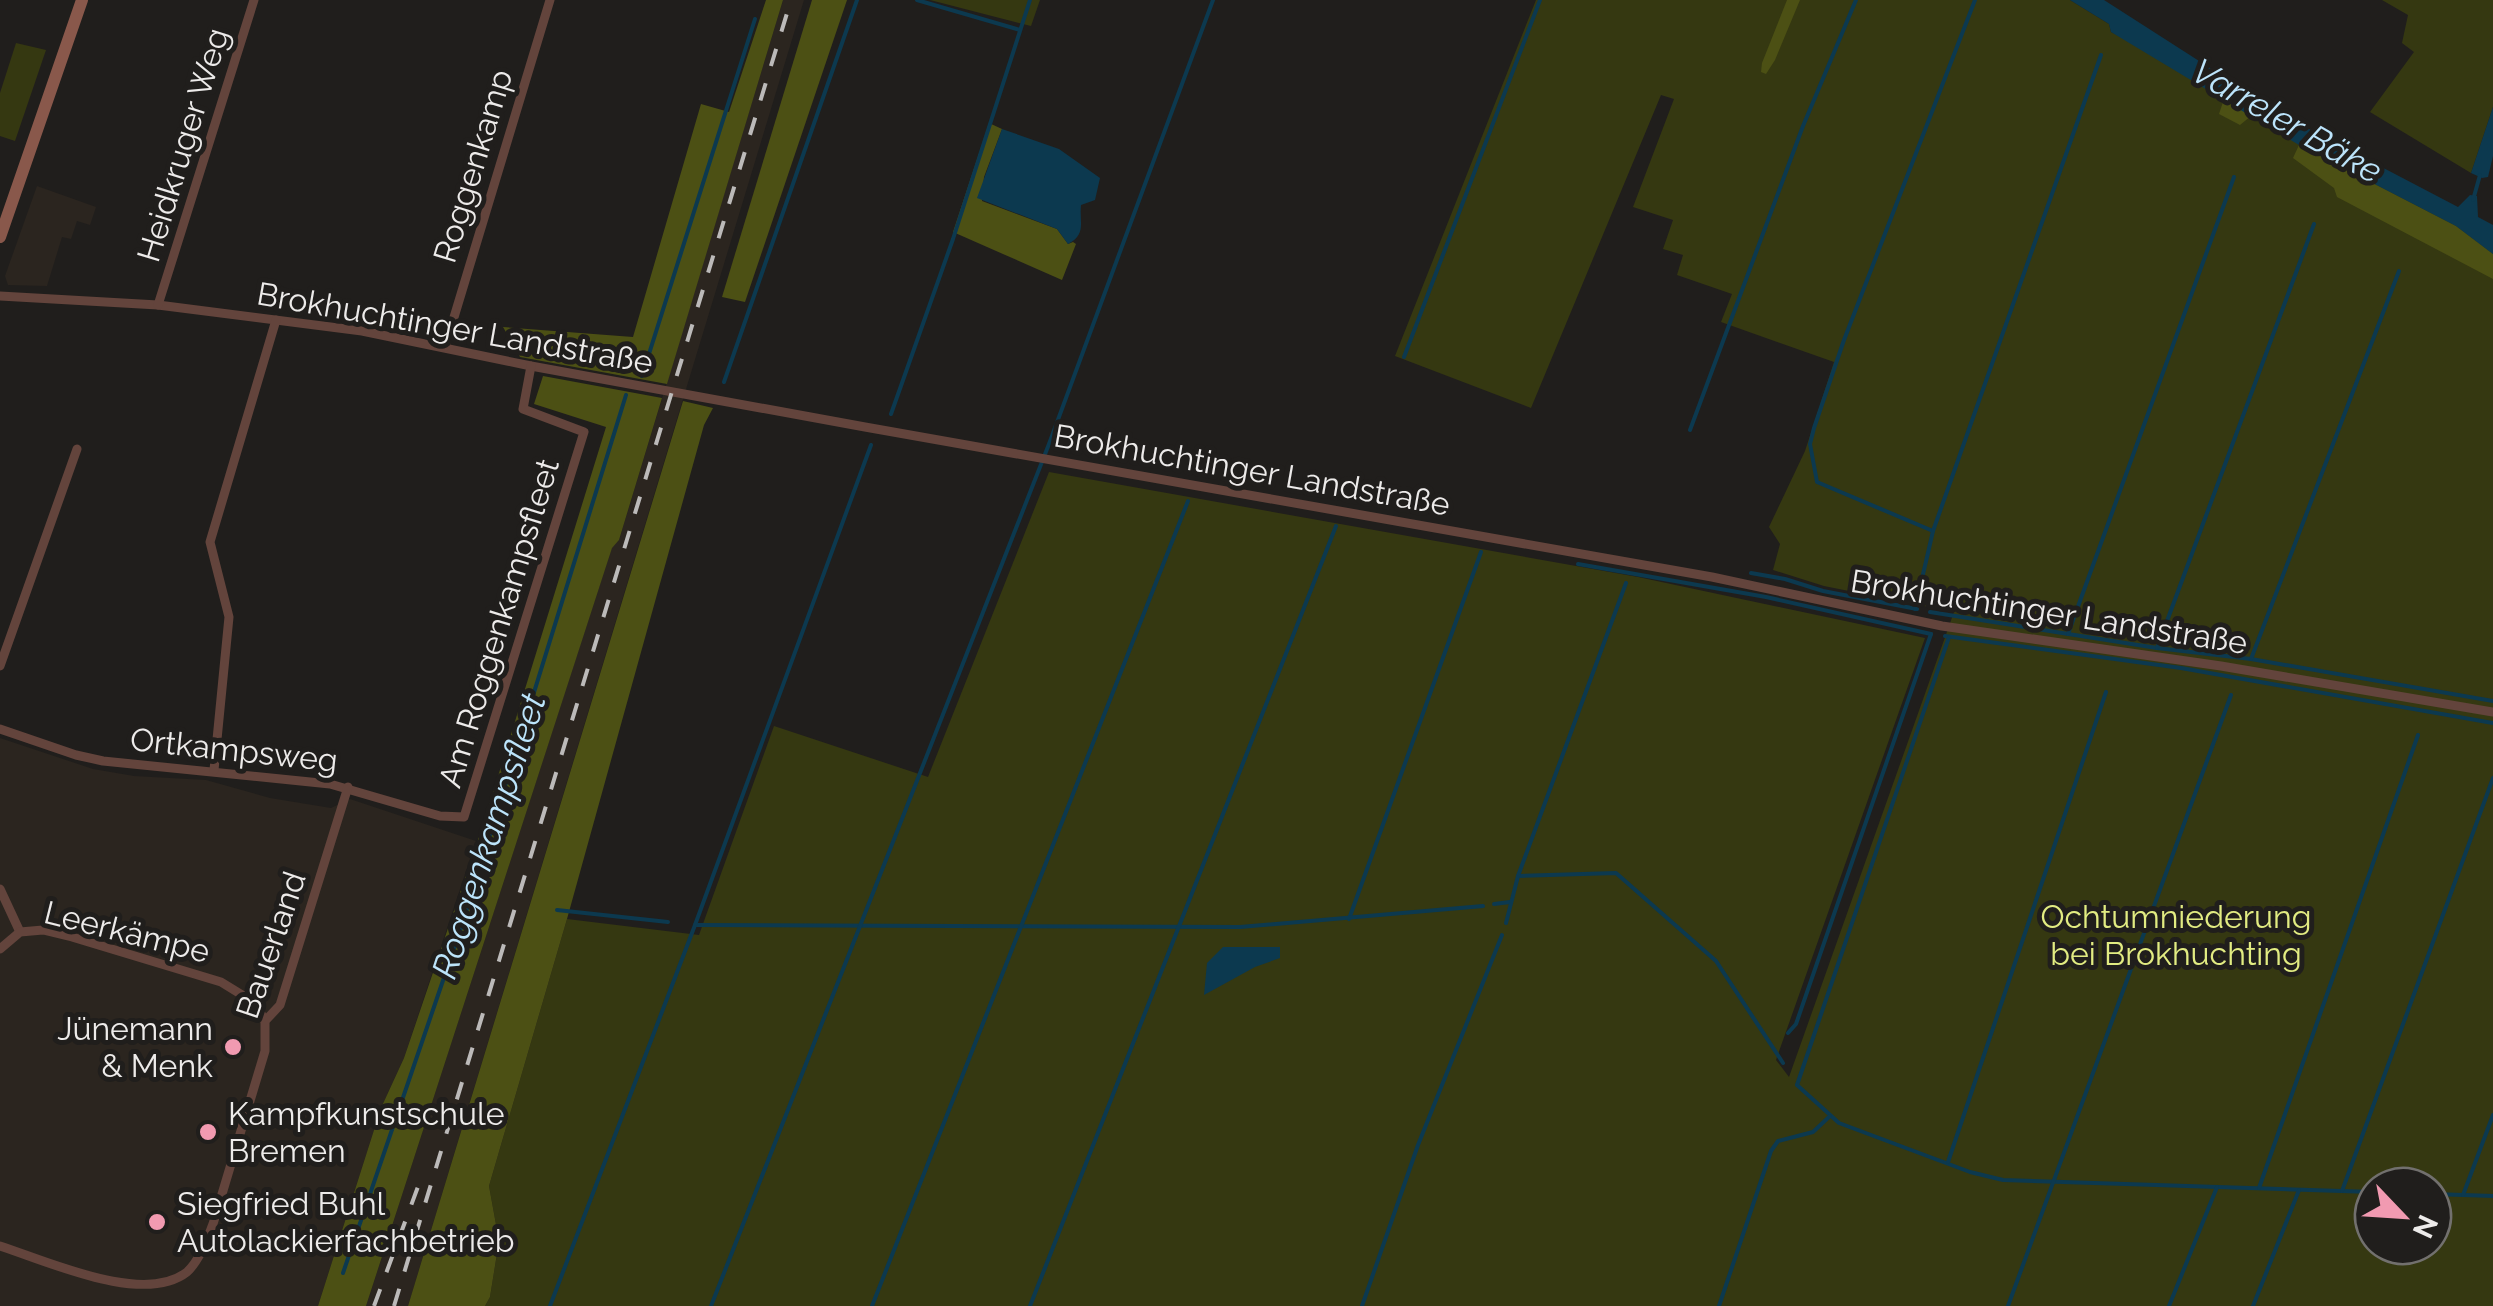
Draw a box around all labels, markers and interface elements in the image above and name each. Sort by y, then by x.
street label: Heidkruger Weg [129,24,236,266]
water label: Varreler Bäke [2185,50,2389,191]
street label: Roggenkamp [426,65,519,267]
street label: Brokhuchtinger Landstraße [254,274,656,381]
street label: Brokhuchtinger Landstraße [1051,416,1453,523]
street label: Am Roggenkampsfleet [431,454,566,791]
street label: Brokhuchtinger Landstraße [1848,562,2250,661]
water label: Roggenkampsfleet [423,688,554,983]
street label: Ortkampsweg [128,720,340,779]
street label: Bauerland [228,867,313,1023]
street label: Leerkämpe [40,893,214,970]
park label: Ochtumniederung bei Brokhuchting [2040,898,2312,972]
place label: Jünemann & Menk [57,1010,213,1084]
marker: Jünemann & Menk [222,1036,244,1058]
place label: Kampfkunstschule Bremen [228,1095,504,1169]
marker: Kampfkunstschule Bremen [197,1121,219,1143]
north arrow [2353,1166,2453,1266]
place label: Siegfried Buhl Autolackierfachbetrieb [177,1185,514,1259]
text: N [2406,1210,2445,1243]
marker: Siegfried Buhl Autolackierfachbetrieb [146,1211,168,1233]

